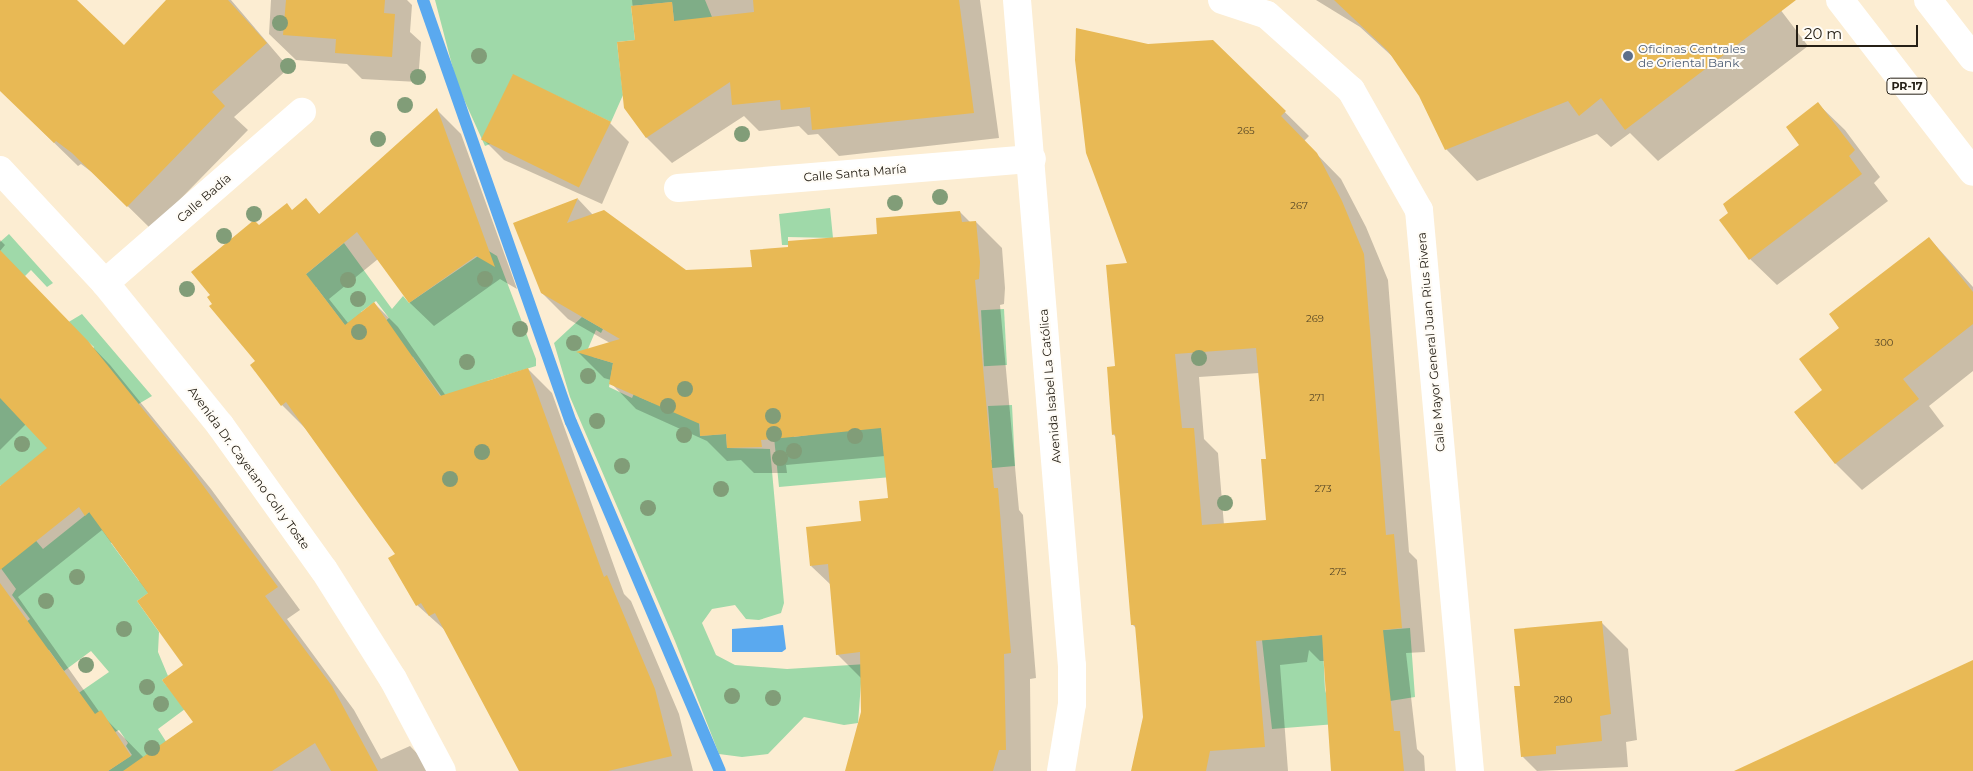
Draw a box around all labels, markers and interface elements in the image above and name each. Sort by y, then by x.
scale bar [1798,15,1920,47]
text: 20 m [1804,24,1842,43]
place label: Oficinas Centrales de Oriental Bank [1638,42,1746,70]
marker: Oficinas Centrales de Oriental Bank [1622,50,1634,62]
road number: PR-17 [1886,78,1928,94]
house number: 265 [1237,125,1255,137]
street label: Calle Santa María [803,161,907,185]
street label: Calle Badía [174,171,234,225]
house number: 267 [1290,200,1308,212]
street label: Calle Mayor General Juan Rius Rivera [1414,232,1448,452]
street label: Avenida Isabel La Católica [1036,308,1064,464]
house number: 269 [1306,313,1324,325]
house number: 300 [1875,337,1893,349]
street label: Avenida Dr. Cayetano Coll y Toste [185,384,313,552]
house number: 271 [1309,392,1325,404]
house number: 273 [1314,483,1332,495]
house number: 275 [1329,566,1347,578]
house number: 280 [1554,694,1572,706]

